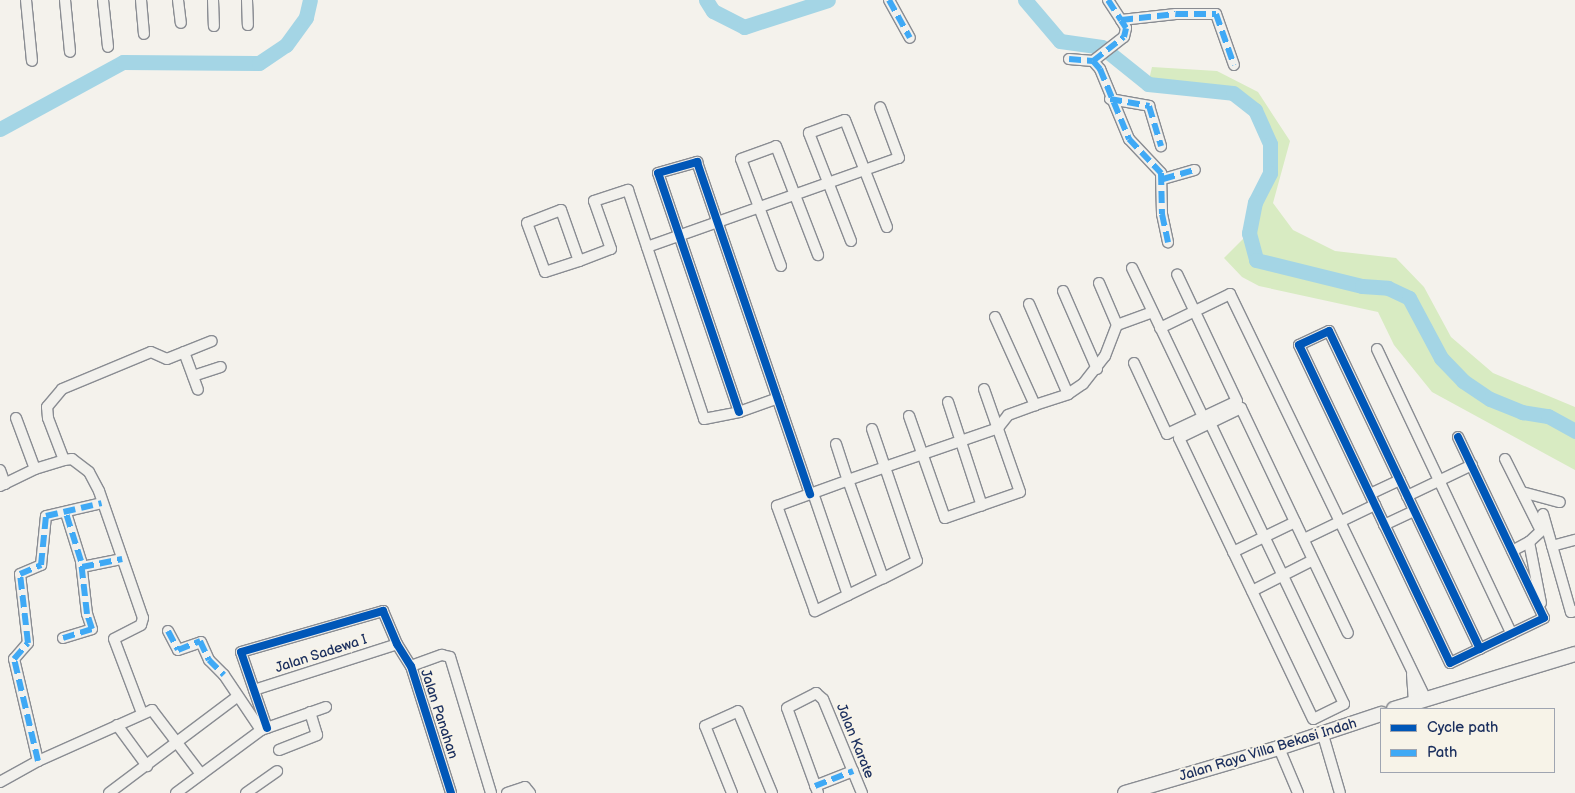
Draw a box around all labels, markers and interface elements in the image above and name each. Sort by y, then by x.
street label: Jalan Sadewa I [273,631,369,677]
street label: Jalan Panahan [417,667,461,761]
street label: Jalan Karate [832,701,878,781]
legend [1380,708,1555,773]
street label: Jalan Raya Villa Bekasi Indah [1177,715,1359,785]
text: Cycle path [1427,718,1498,737]
text: Path [1427,743,1457,762]

